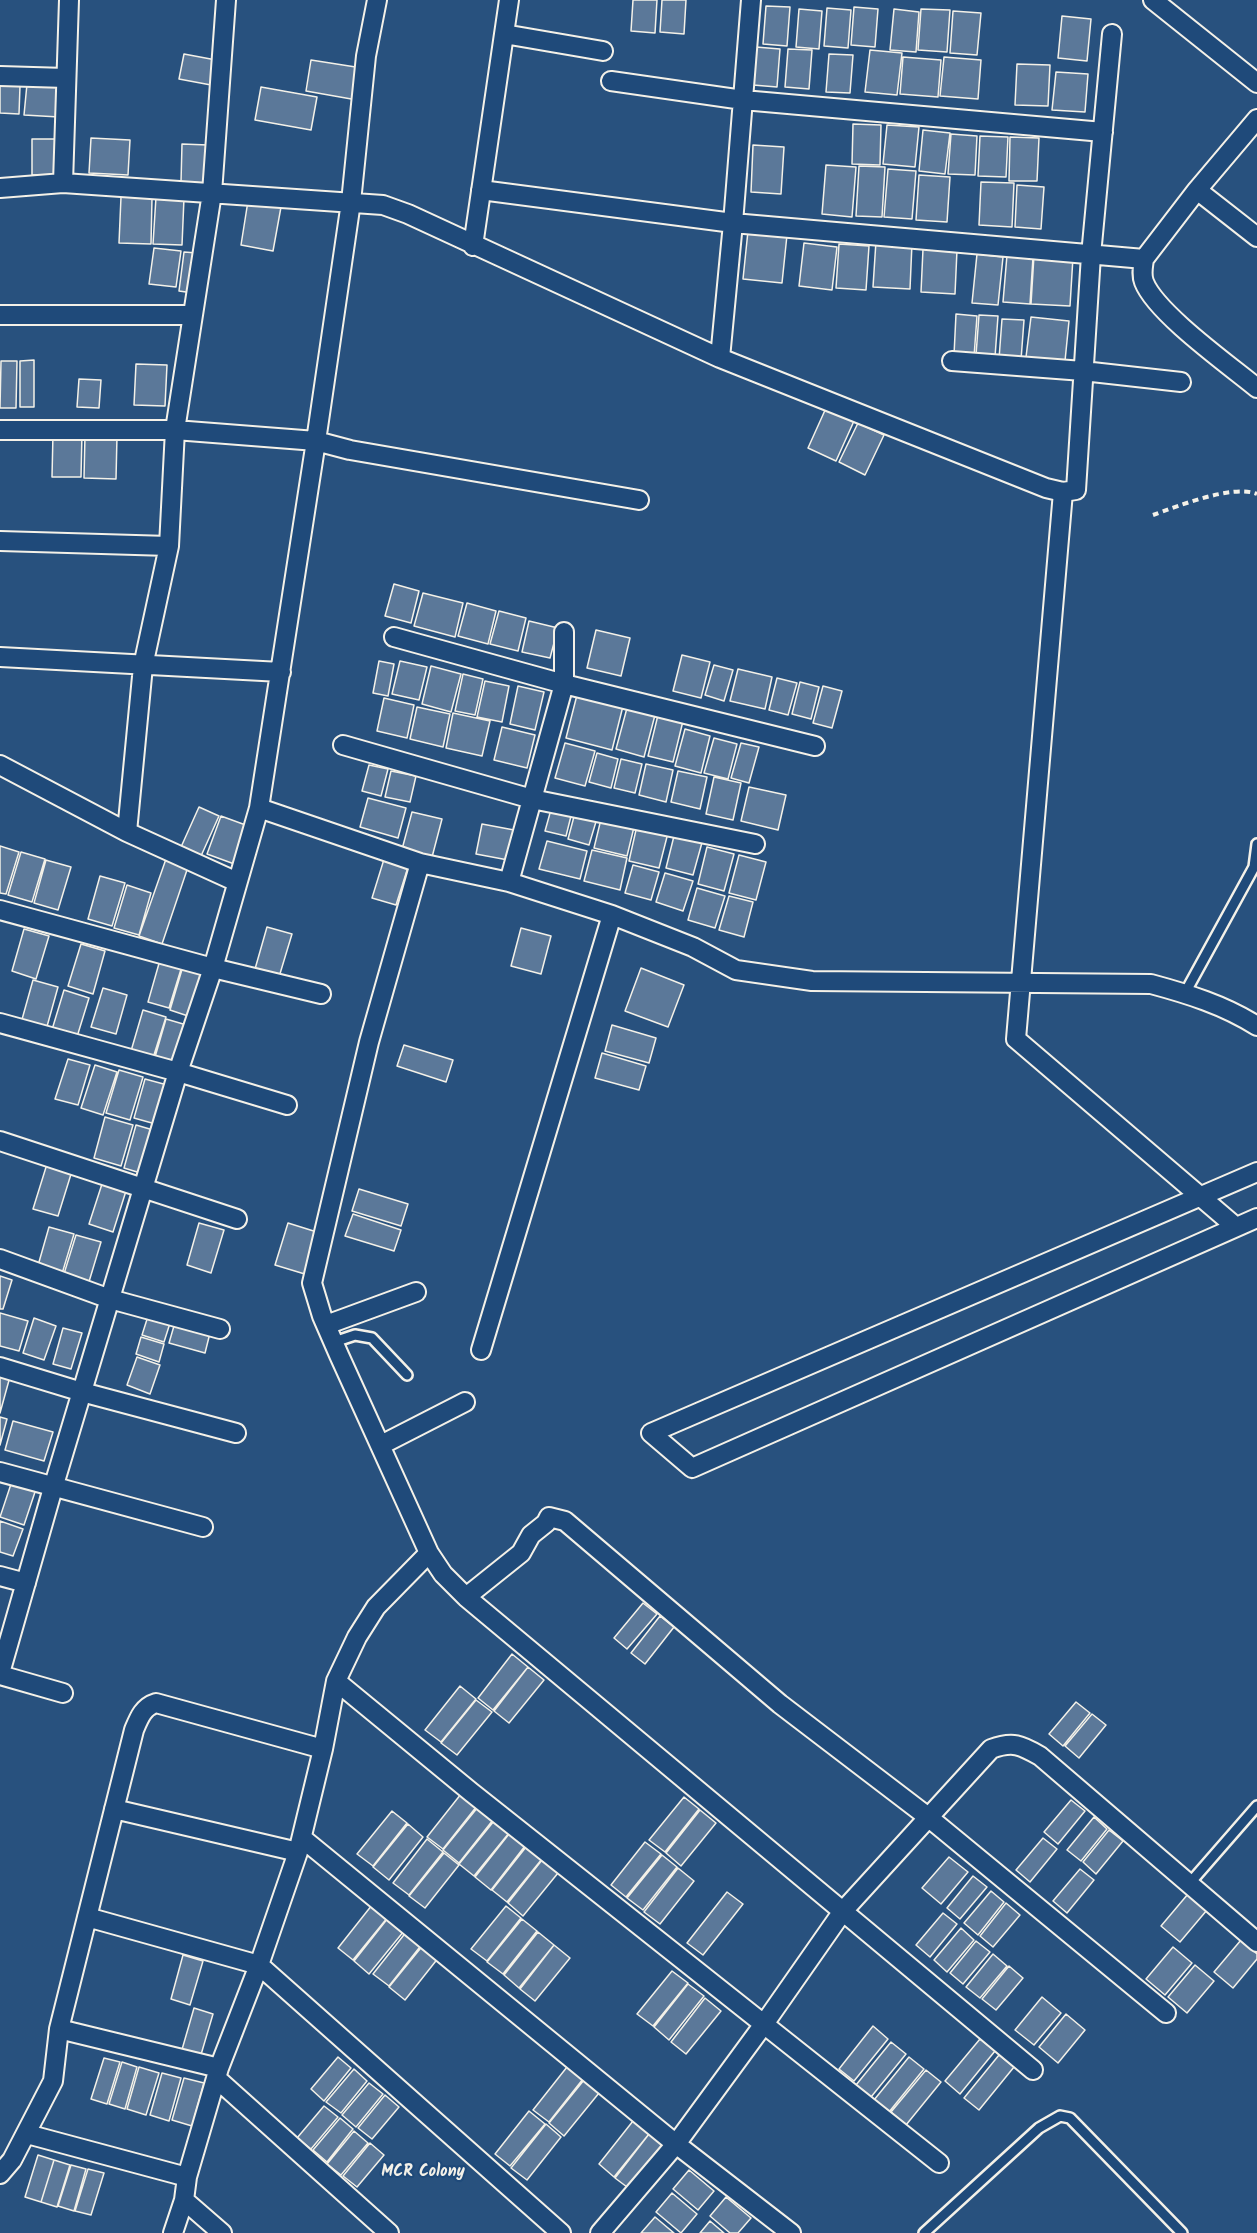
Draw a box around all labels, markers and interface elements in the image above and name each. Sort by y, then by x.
district label: MCR Colony [381,2163,465,2183]

